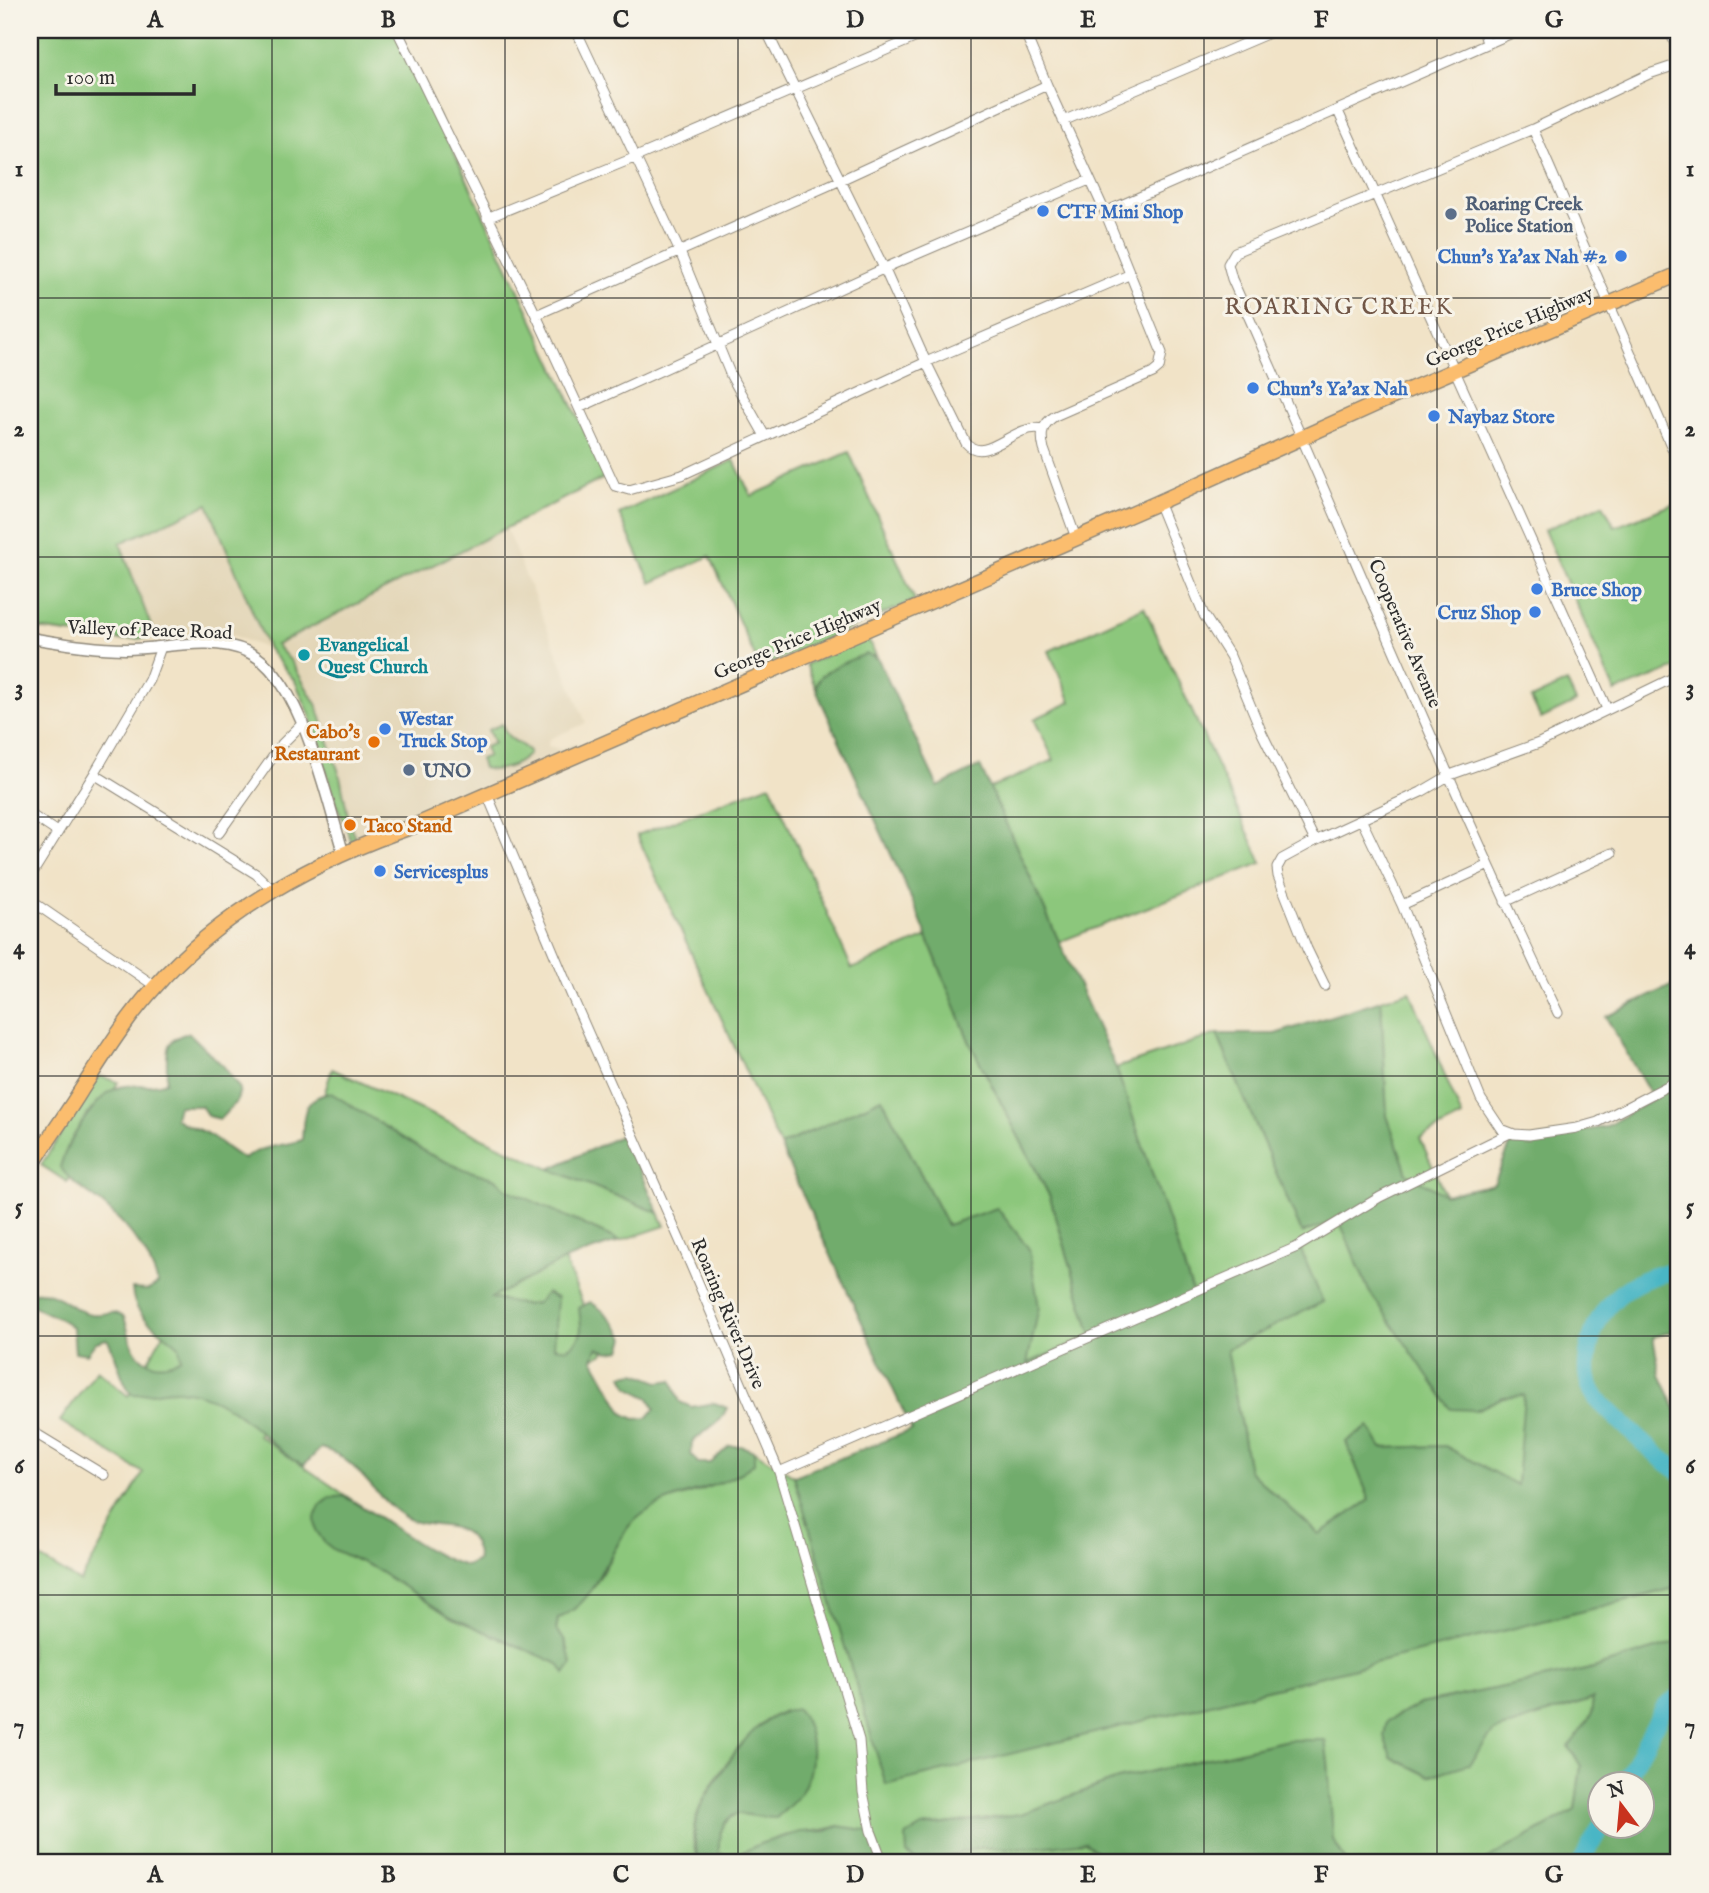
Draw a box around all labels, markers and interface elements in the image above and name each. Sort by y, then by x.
text: A [146,6,164,35]
text: B [380,6,396,35]
text: C [613,6,630,35]
text: D [846,6,864,35]
text: E [1080,6,1096,35]
text: F [1314,6,1329,35]
text: G [1545,6,1564,35]
scale bar [56,52,194,96]
text: 100 m [66,65,115,92]
text: 1 [15,155,23,184]
text: 1 [1686,155,1694,184]
place label: Roaring Creek Police Station [1465,193,1583,239]
place label: CTF Mini Shop [1057,201,1184,225]
marker: CTF Mini Shop [1035,203,1051,219]
marker: Roaring Creek Police Station [1443,206,1459,222]
place label: Chun's Ya'ax Nah #2 [1438,246,1607,270]
marker: Chun's Ya'ax Nah #2 [1613,248,1629,264]
street label: George Price Highway [1422,281,1598,374]
district label: ROARING CREEK [1224,293,1454,322]
place label: Chun's Ya'ax Nah [1267,378,1409,402]
marker: Chun's Ya'ax Nah [1245,380,1261,396]
place label: Naybaz Store [1447,406,1555,430]
marker: Naybaz Store [1426,408,1442,424]
text: 2 [14,415,25,444]
text: 2 [1685,415,1696,444]
street label: Cooperative Avenue [1362,556,1446,712]
place label: Bruce Shop [1551,579,1642,603]
marker: Bruce Shop [1529,581,1545,597]
street label: George Price Highway [710,593,886,686]
place label: Cruz Shop [1437,602,1522,626]
marker: Cruz Shop [1527,604,1543,620]
street label: Valley of Peace Road [66,616,234,646]
place label: Evangelical Quest Church [318,634,429,680]
marker: Evangelical Quest Church [296,647,312,663]
text: 3 [15,674,23,703]
text: 3 [1686,674,1694,703]
place label: Westar Truck Stop [398,708,488,754]
place label: Cabo's Restaurant [274,721,360,767]
marker: Westar Truck Stop [377,721,393,737]
marker: Cabo's Restaurant [366,734,382,750]
place label: UNO [422,760,471,784]
marker: UNO [401,762,417,778]
place label: Taco Stand [363,815,453,839]
marker: Taco Stand [342,817,358,833]
place label: Servicesplus [394,861,489,885]
marker: Servicesplus [372,863,388,879]
text: 4 [13,933,25,962]
text: 4 [1684,933,1696,962]
text: 5 [15,1193,24,1222]
text: 5 [1686,1193,1695,1222]
street label: Roaring River Drive [685,1235,770,1393]
text: 6 [14,1452,25,1481]
text: 6 [1685,1452,1696,1481]
text: 7 [14,1712,24,1741]
text: 7 [1685,1712,1695,1741]
north arrow [1586,1770,1656,1840]
text: N [1605,1777,1629,1805]
text: A [146,1861,164,1890]
text: B [380,1861,396,1890]
text: C [613,1861,630,1890]
text: D [846,1861,864,1890]
text: E [1080,1861,1096,1890]
text: F [1314,1861,1329,1890]
text: G [1545,1861,1564,1890]

